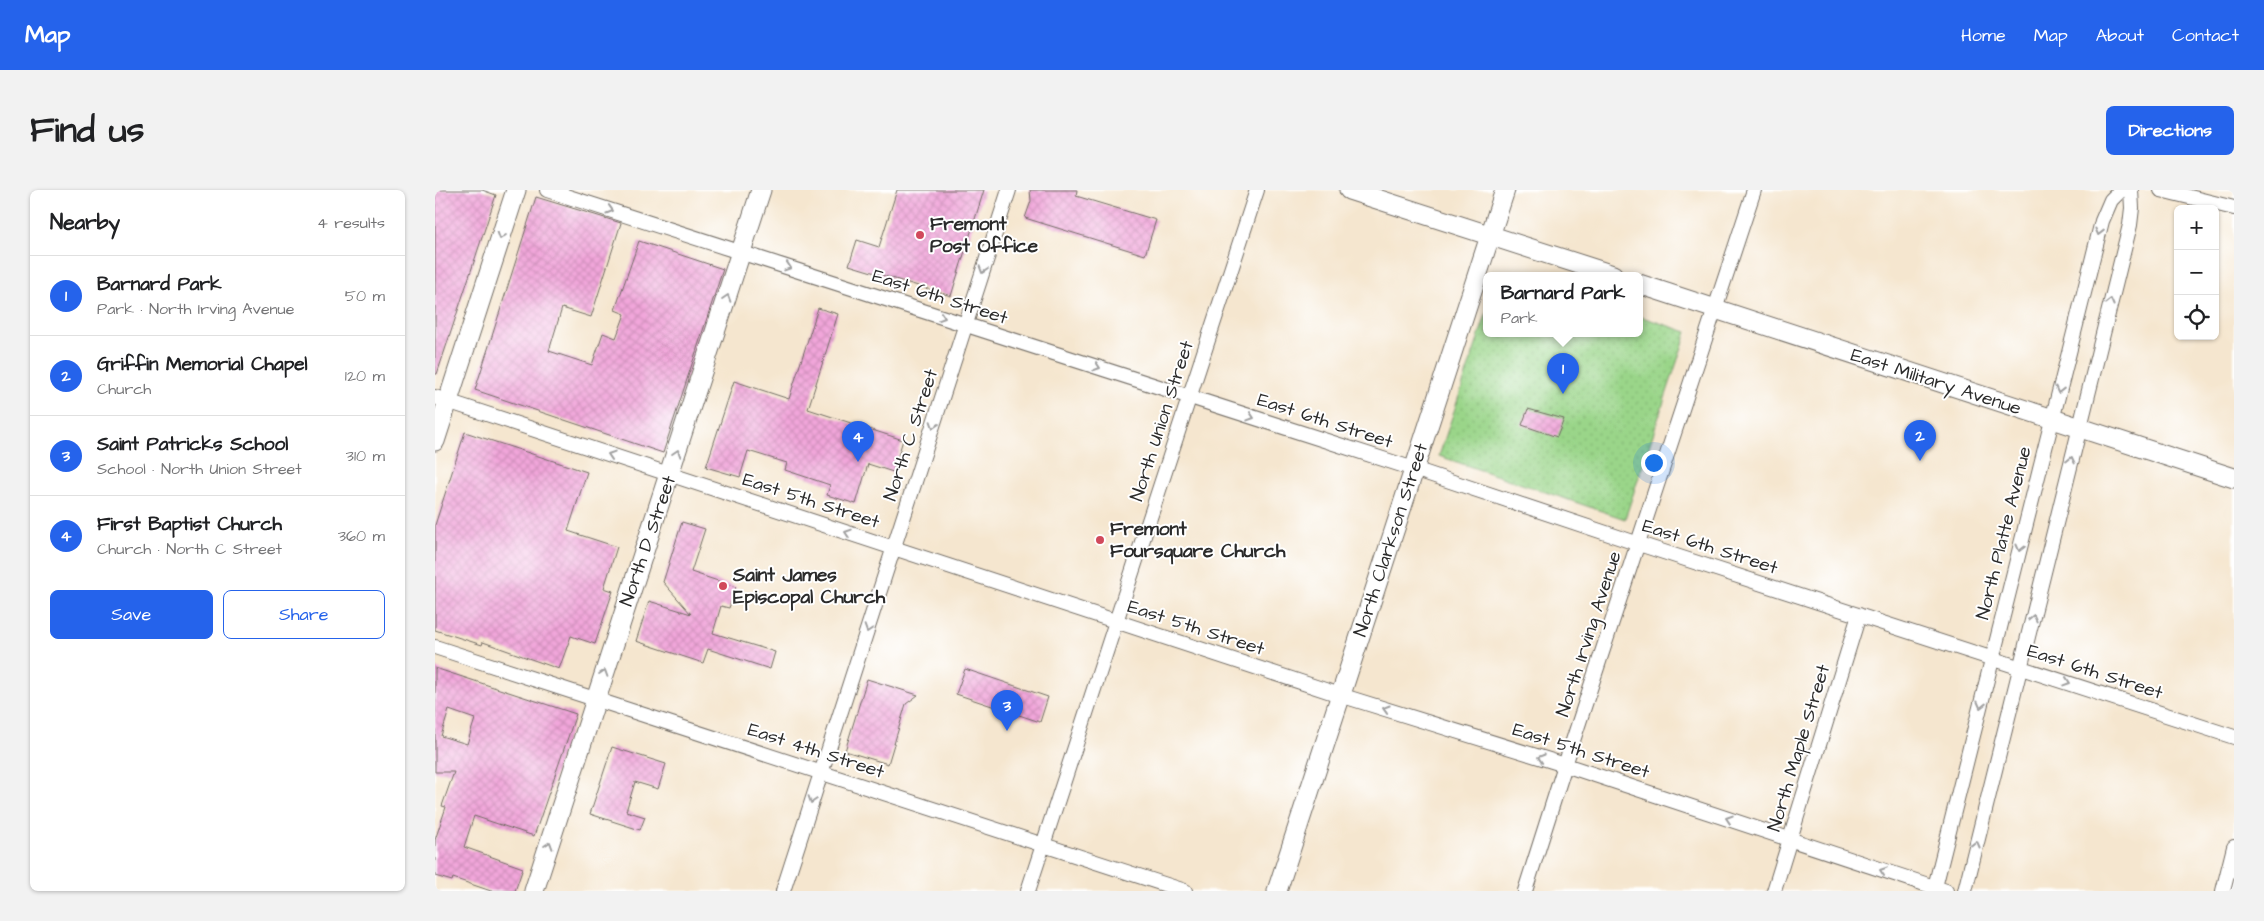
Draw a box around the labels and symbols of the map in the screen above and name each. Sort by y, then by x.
one-way arrow [605,204,613,214]
place label: Fremont Post Office [930,211,1039,260]
one-way arrow [2094,228,2105,237]
marker: Fremont Post Office [914,229,926,241]
one-way arrow [496,232,506,240]
one-way arrow [783,262,791,272]
street label: East 6th Street [869,262,1012,332]
one-way arrow [979,265,989,273]
one-way arrow [721,294,731,303]
one-way arrow [2104,298,2115,307]
one-way arrow [938,311,946,321]
street label: North Union Street [1123,337,1201,505]
street label: East Military Avenue [1847,342,2025,423]
pin: 1 [1547,353,1579,394]
one-way arrow [1092,362,1101,372]
street label: North C Street [877,365,945,505]
one-way arrow [2054,385,2064,393]
street label: East 6th Street [1254,386,1397,456]
one-way arrow [1247,412,1255,422]
one-way arrow [929,420,939,428]
pin: 2 [1904,420,1936,461]
pin: 4 [842,421,874,462]
street label: North Clarkson Street [1347,439,1435,640]
street label: North Platte Avenue [1969,444,2039,622]
one-way arrow [672,449,682,457]
your location [1641,450,1667,476]
one-way arrow [607,451,615,461]
one-way arrow [2065,456,2076,465]
street label: East 5th Street [739,466,883,536]
street label: North D Street [613,472,683,610]
street label: East 6th Street [1639,512,1782,582]
place label: Fremont Foursquare Church [1110,516,1286,565]
one-way arrow [845,528,853,538]
marker: Fremont Foursquare Church [1094,534,1106,546]
one-way arrow [2015,543,2026,552]
street label: North Irving Avenue [1550,548,1629,721]
place label: Saint James Episcopal Church [732,562,886,611]
marker: Saint James Episcopal Church [717,580,729,592]
street label: East 5th Street [1124,593,1268,663]
one-way arrow [2027,614,2038,623]
one-way arrow [864,625,874,633]
street label: East 6th Street [2024,637,2167,707]
street label: North Maple Street [1761,661,1837,835]
one-way arrow [599,670,609,678]
one-way arrow [2063,677,2071,687]
pin: 3 [991,690,1023,731]
one-way arrow [1976,701,1987,710]
one-way arrow [1383,705,1391,715]
street label: East 4th Street [744,716,888,786]
street label: East 5th Street [1509,716,1653,786]
one-way arrow [1538,753,1546,763]
one-way arrow [808,796,818,804]
one-way arrow [1725,815,1734,825]
one-way arrow [1971,840,1981,848]
one-way arrow [543,841,553,849]
one-way arrow [1880,866,1888,876]

